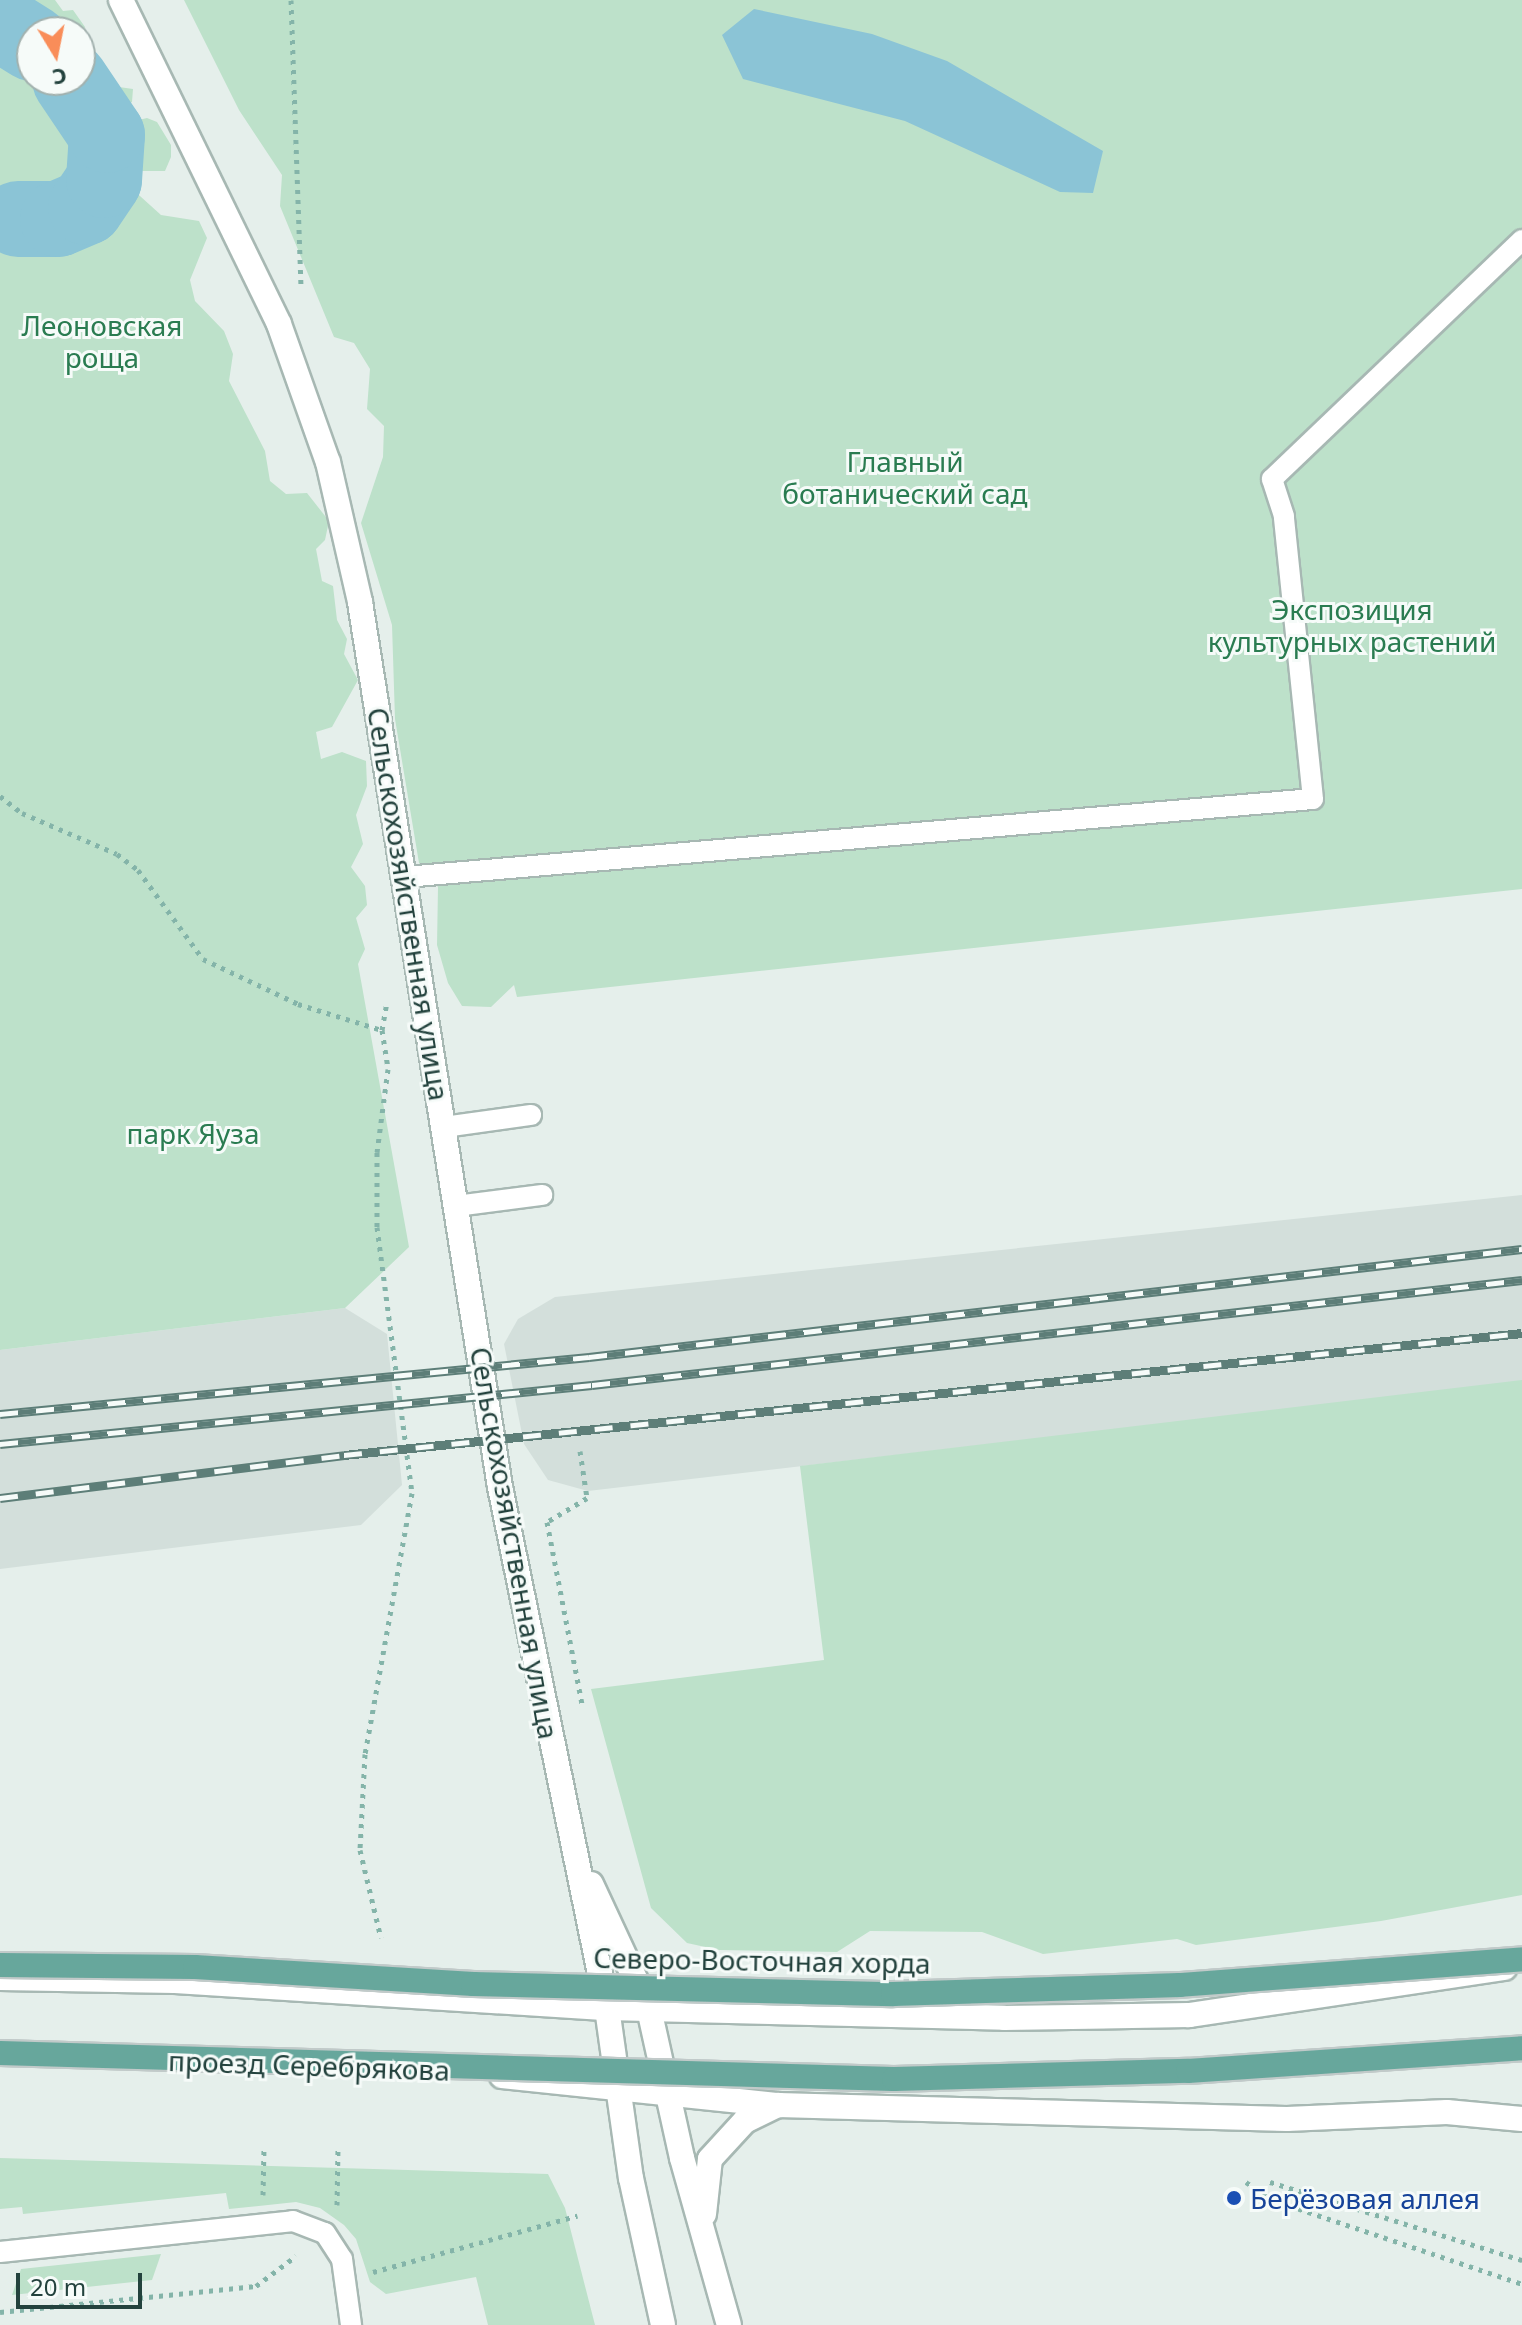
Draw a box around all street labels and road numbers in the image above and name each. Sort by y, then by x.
street label: Сельскохозяйственная улица [361,705,457,1103]
street label: Сельскохозяйственная улица [464,1344,566,1742]
street label: Северо-Восточная хорда [593,1940,931,1980]
street label: проезд Серебрякова [168,2043,450,2087]

